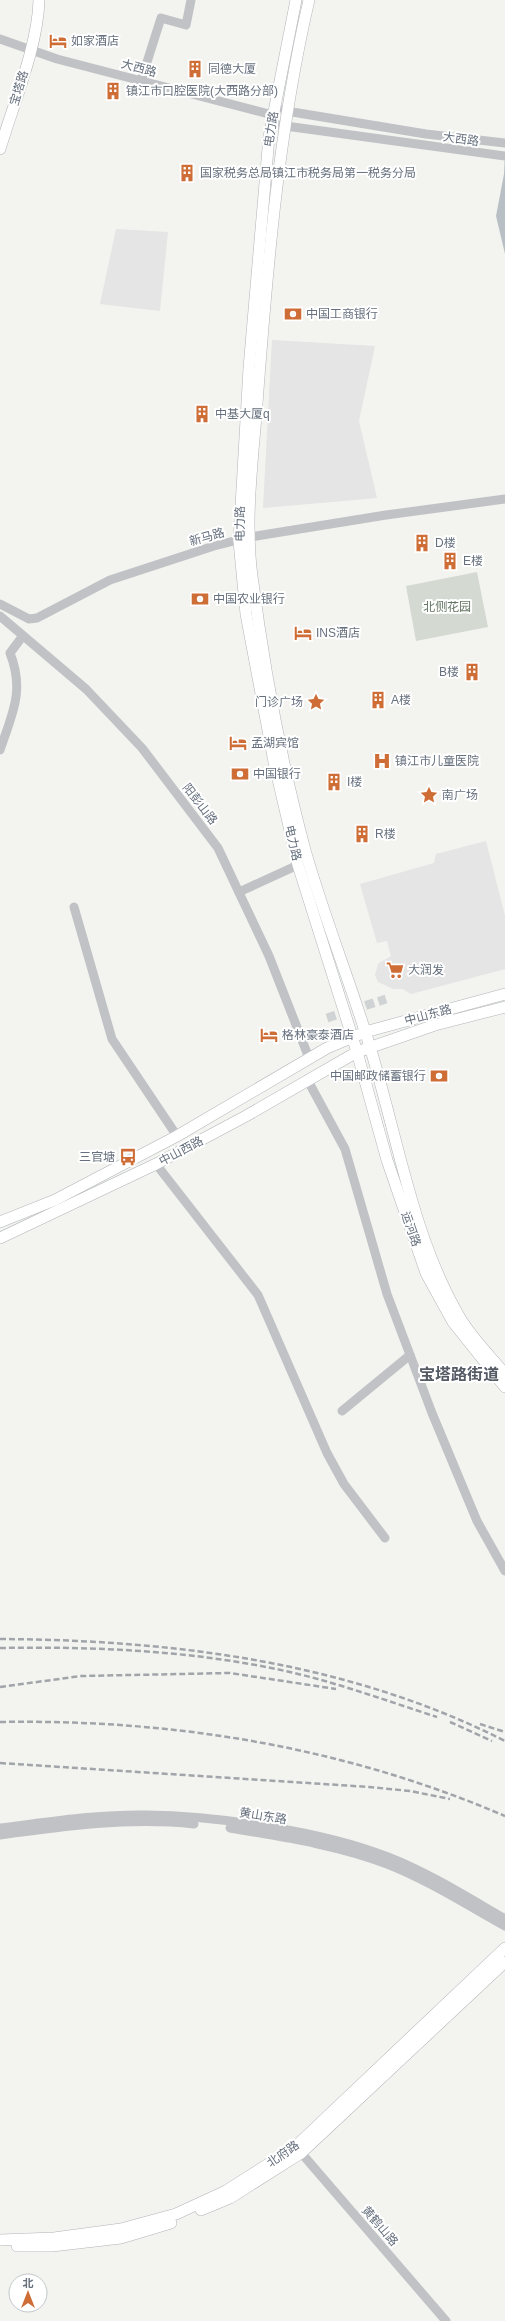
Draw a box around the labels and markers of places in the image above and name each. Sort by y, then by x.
hotel icon: 如家酒店 [48,31,68,51]
place label: 如家酒店 [71,34,119,48]
building icon: 同德大厦 [185,59,205,79]
place label: 同德大厦 [208,62,256,76]
building icon: 镇江市口腔医院(大西路分部) [103,81,123,101]
place label: 镇江市口腔医院(大西路分部) [126,84,278,98]
building icon: 国家税务总局镇江市税务局第一税务分局 [177,163,197,183]
place label: 国家税务总局镇江市税务局第一税务分局 [200,166,416,180]
bank icon: 中国工商银行 [283,304,303,324]
place label: 中国工商银行 [306,307,378,321]
building icon: 中基大厦q [192,404,212,424]
place label: 中基大厦q [215,407,270,421]
building icon: D楼 [412,533,432,553]
place label: D楼 [435,536,456,550]
building icon: E楼 [440,551,460,571]
place label: E楼 [463,554,483,568]
bank icon: 中国农业银行 [190,589,210,609]
place label: 中国农业银行 [213,592,285,606]
hotel icon: INS酒店 [293,623,313,643]
place label: INS酒店 [316,626,360,640]
building icon: B楼 [462,662,482,682]
place label: B楼 [439,665,459,679]
building icon: A楼 [368,690,388,710]
place icon: 门诊广场 [306,692,326,712]
place label: A楼 [391,693,411,707]
place label: 门诊广场 [255,695,303,709]
hotel icon: 孟湖宾馆 [228,733,248,753]
place label: 孟湖宾馆 [251,736,299,750]
hospital icon: 镇江市儿童医院 [372,751,392,771]
place label: 镇江市儿童医院 [395,754,479,768]
bank icon: 中国银行 [230,764,250,784]
place label: 中国银行 [253,767,301,781]
building icon: I楼 [324,772,344,792]
place label: I楼 [347,775,362,789]
place icon: 南广场 [419,785,439,805]
place label: 南广场 [442,788,478,802]
building icon: R楼 [352,824,372,844]
place label: R楼 [375,827,396,841]
supermarket icon: 大润发 [385,960,405,980]
place label: 大润发 [408,963,444,977]
hotel icon: 格林豪泰酒店 [259,1025,279,1045]
place label: 格林豪泰酒店 [282,1028,354,1042]
bank icon: 中国邮政储蓄银行 [429,1066,449,1086]
place label: 中国邮政储蓄银行 [330,1069,426,1083]
bus stop icon: 三官塘 [118,1147,138,1167]
place label: 三官塘 [79,1150,115,1164]

